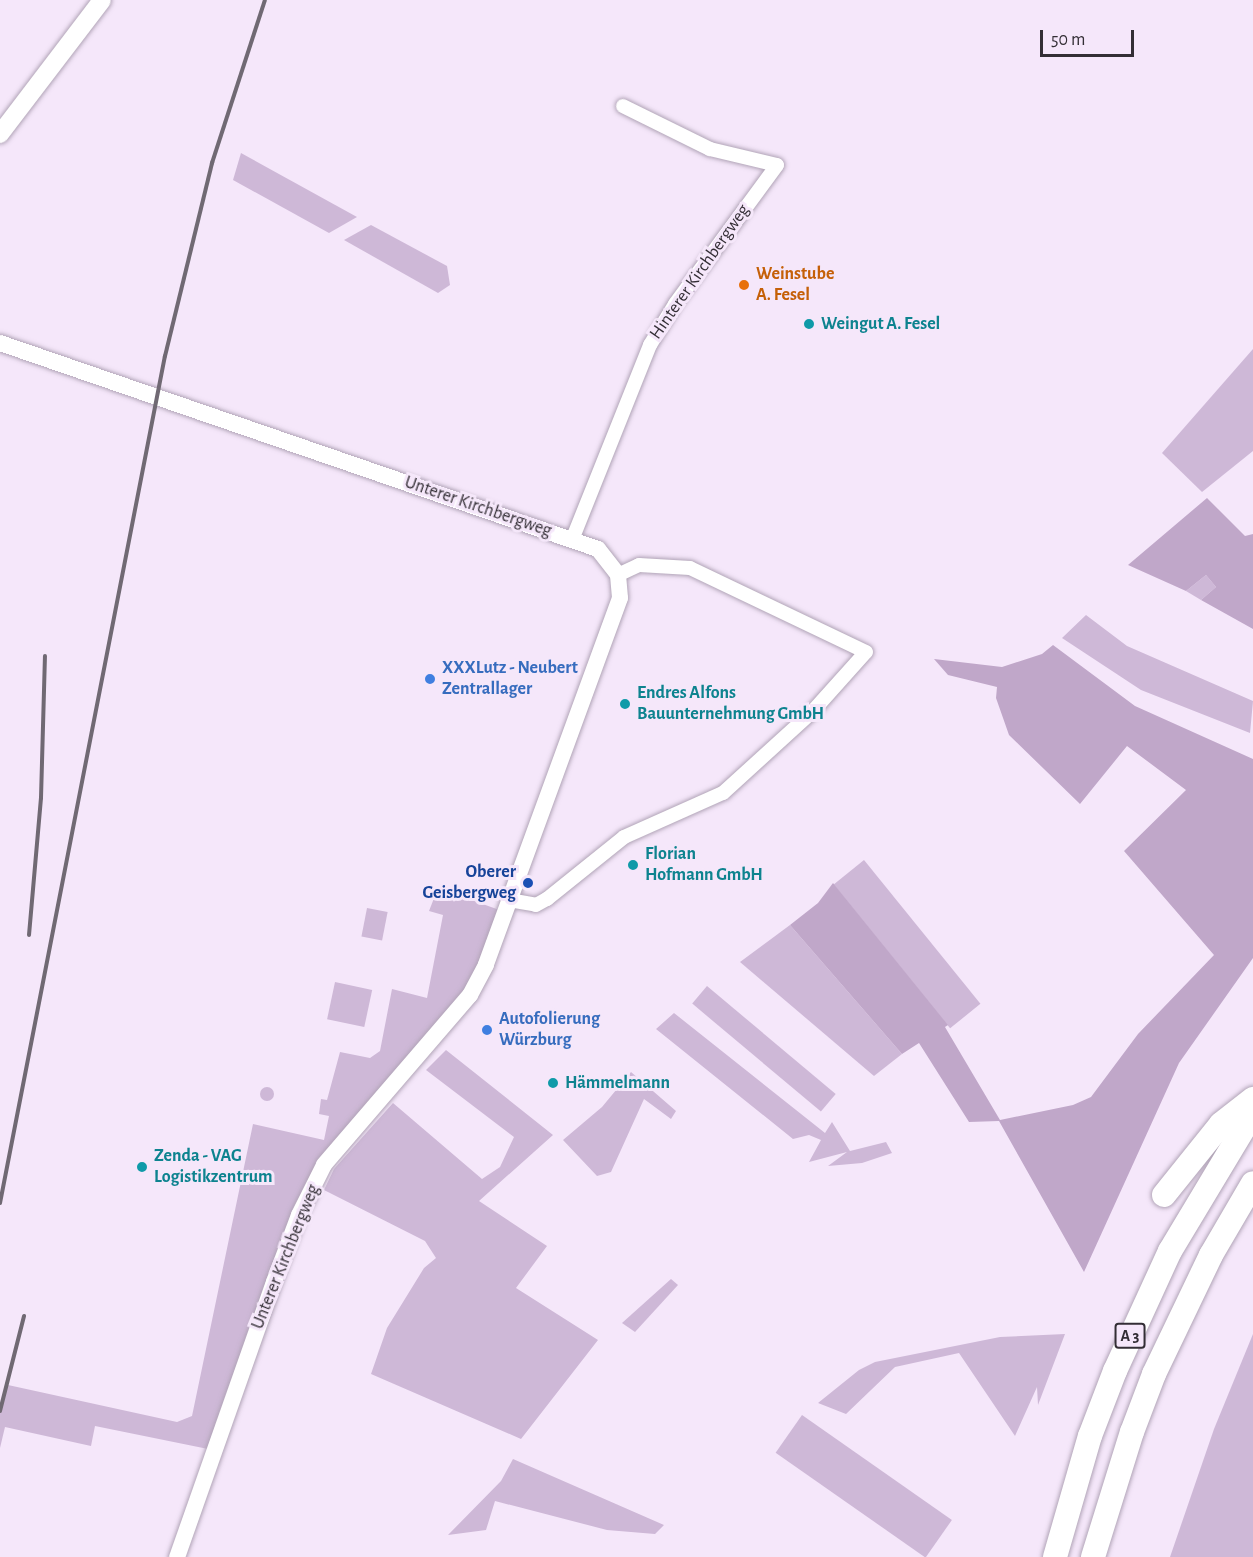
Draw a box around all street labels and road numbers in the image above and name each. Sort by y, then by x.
street label: Hinterer Kirchbergweg [645,200,755,344]
street label: Unterer Kirchbergweg [402,472,554,542]
street label: Unterer Kirchbergweg [247,1182,325,1332]
road number: A 3 [1114,1323,1146,1349]

